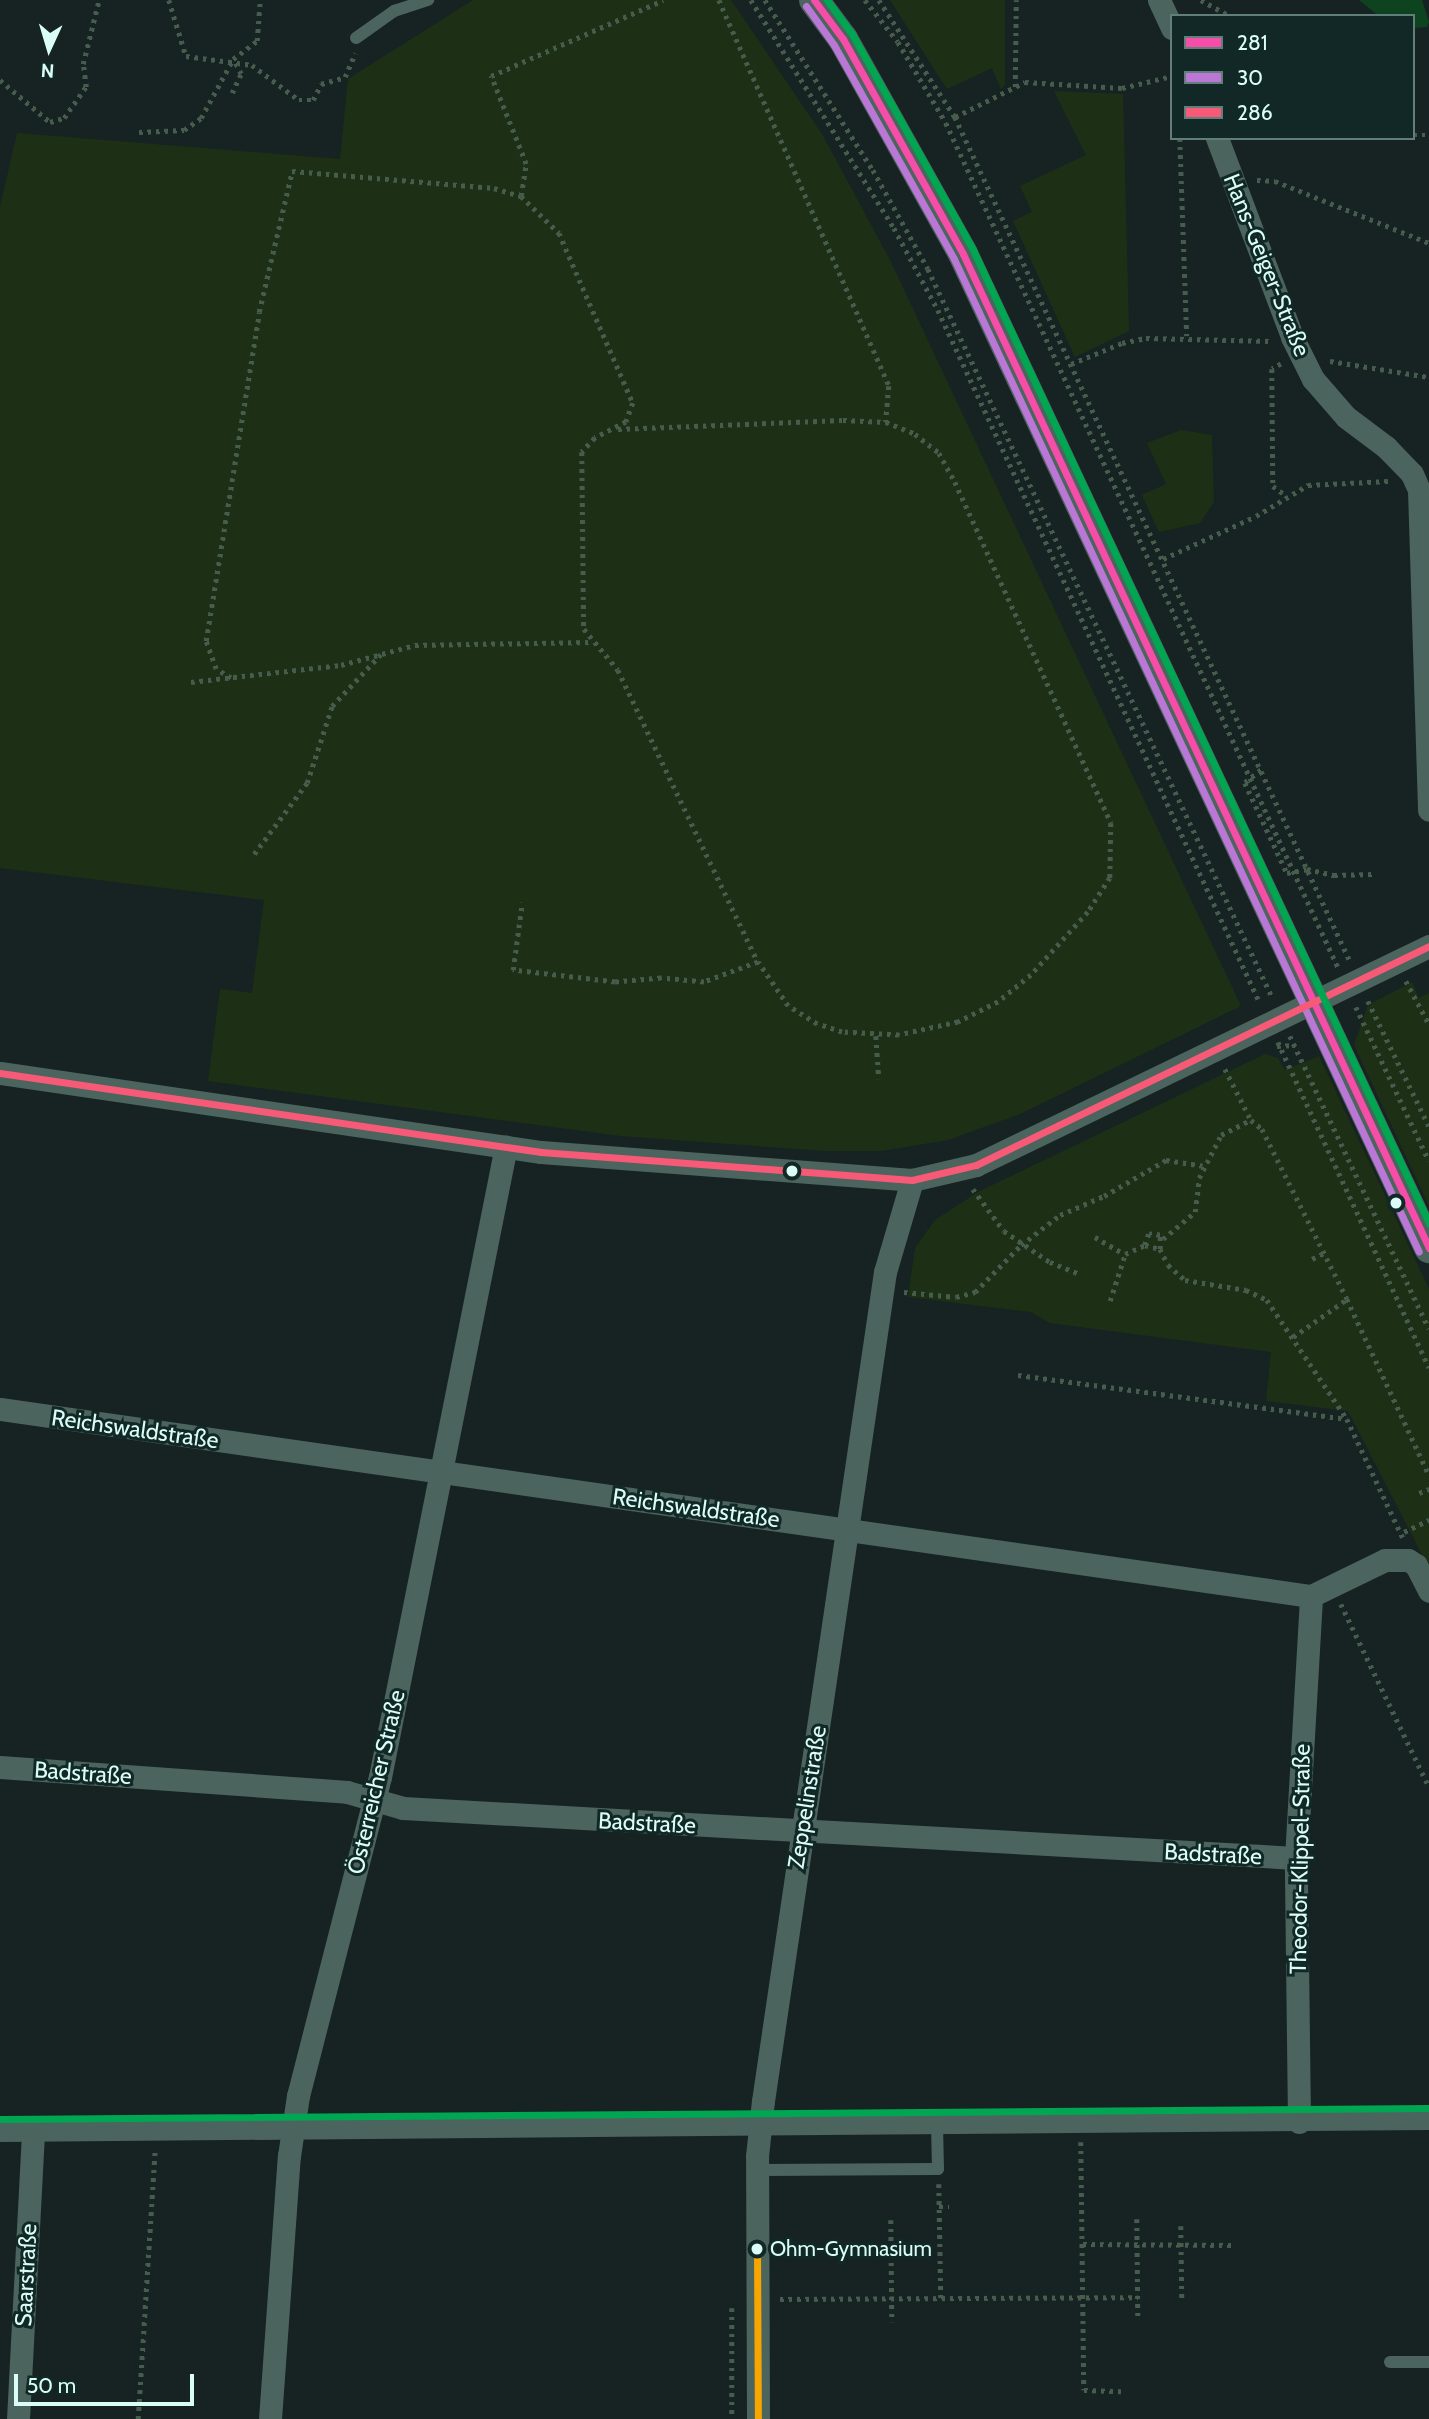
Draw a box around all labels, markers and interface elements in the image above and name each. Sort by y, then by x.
north arrow [14,14,84,84]
legend [1170,14,1415,140]
text: 281 [1237,30,1268,55]
text: N [40,59,55,82]
text: 30 [1237,65,1263,90]
text: 286 [1237,100,1273,125]
street label: Hans-Geiger-Straße [1218,170,1316,360]
unlabelled marker [785,1164,799,1178]
unlabelled marker [1389,1196,1403,1210]
street label: Reichswaldstraße [50,1404,220,1454]
street label: Reichswaldstraße [611,1483,781,1533]
street label: Österreicher Straße [341,1687,411,1877]
street label: Zeppelinstraße [782,1723,832,1871]
street label: Theodor-Klippel-Straße [1284,1744,1316,1974]
street label: Badstraße [33,1756,133,1790]
street label: Badstraße [597,1807,697,1839]
street label: Badstraße [1163,1838,1263,1870]
street label: Saarstraße [10,2223,42,2327]
place label: Ohm-Gymnasium [770,2236,932,2262]
marker: Ohm-Gymnasium [750,2242,764,2256]
scale bar [18,2360,198,2404]
text: 50 m [27,2373,76,2398]

